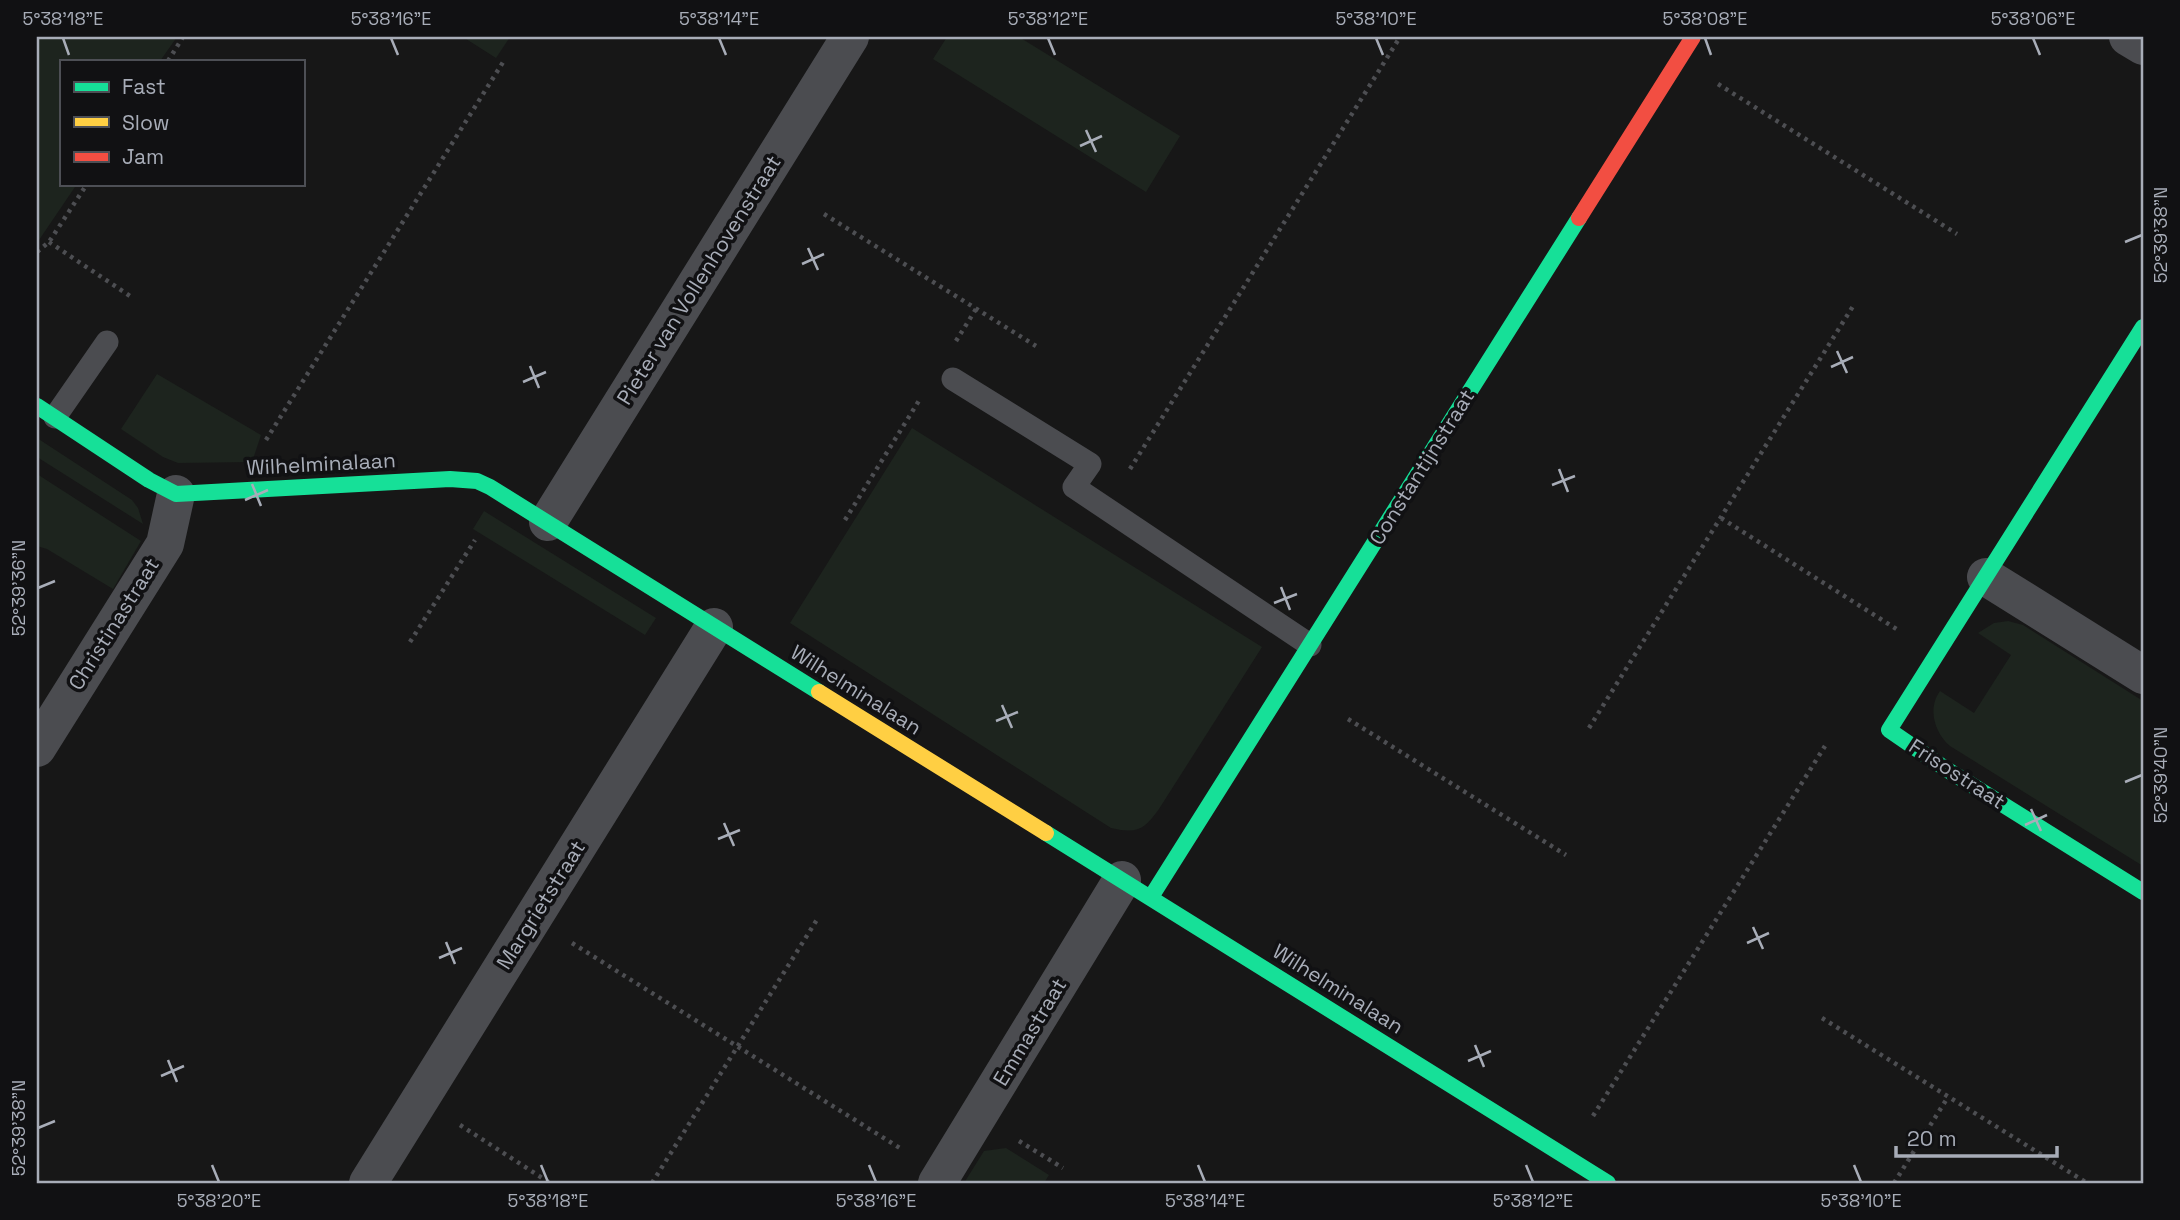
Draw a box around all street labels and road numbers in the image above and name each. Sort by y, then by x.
street label: Pieter van Vollenhovenstraat [610,150,787,410]
street label: Constantijnstraat [1363,384,1480,550]
street label: Wilhelminalaan [246,446,396,481]
street label: Christinastraat [62,553,165,695]
street label: Wilhelminalaan [786,639,927,741]
street label: Frisostraat [1904,732,2011,815]
street label: Margrietstraat [490,835,591,974]
street label: Wilhelminalaan [1268,938,1409,1040]
street label: Emmastraat [987,973,1072,1091]

